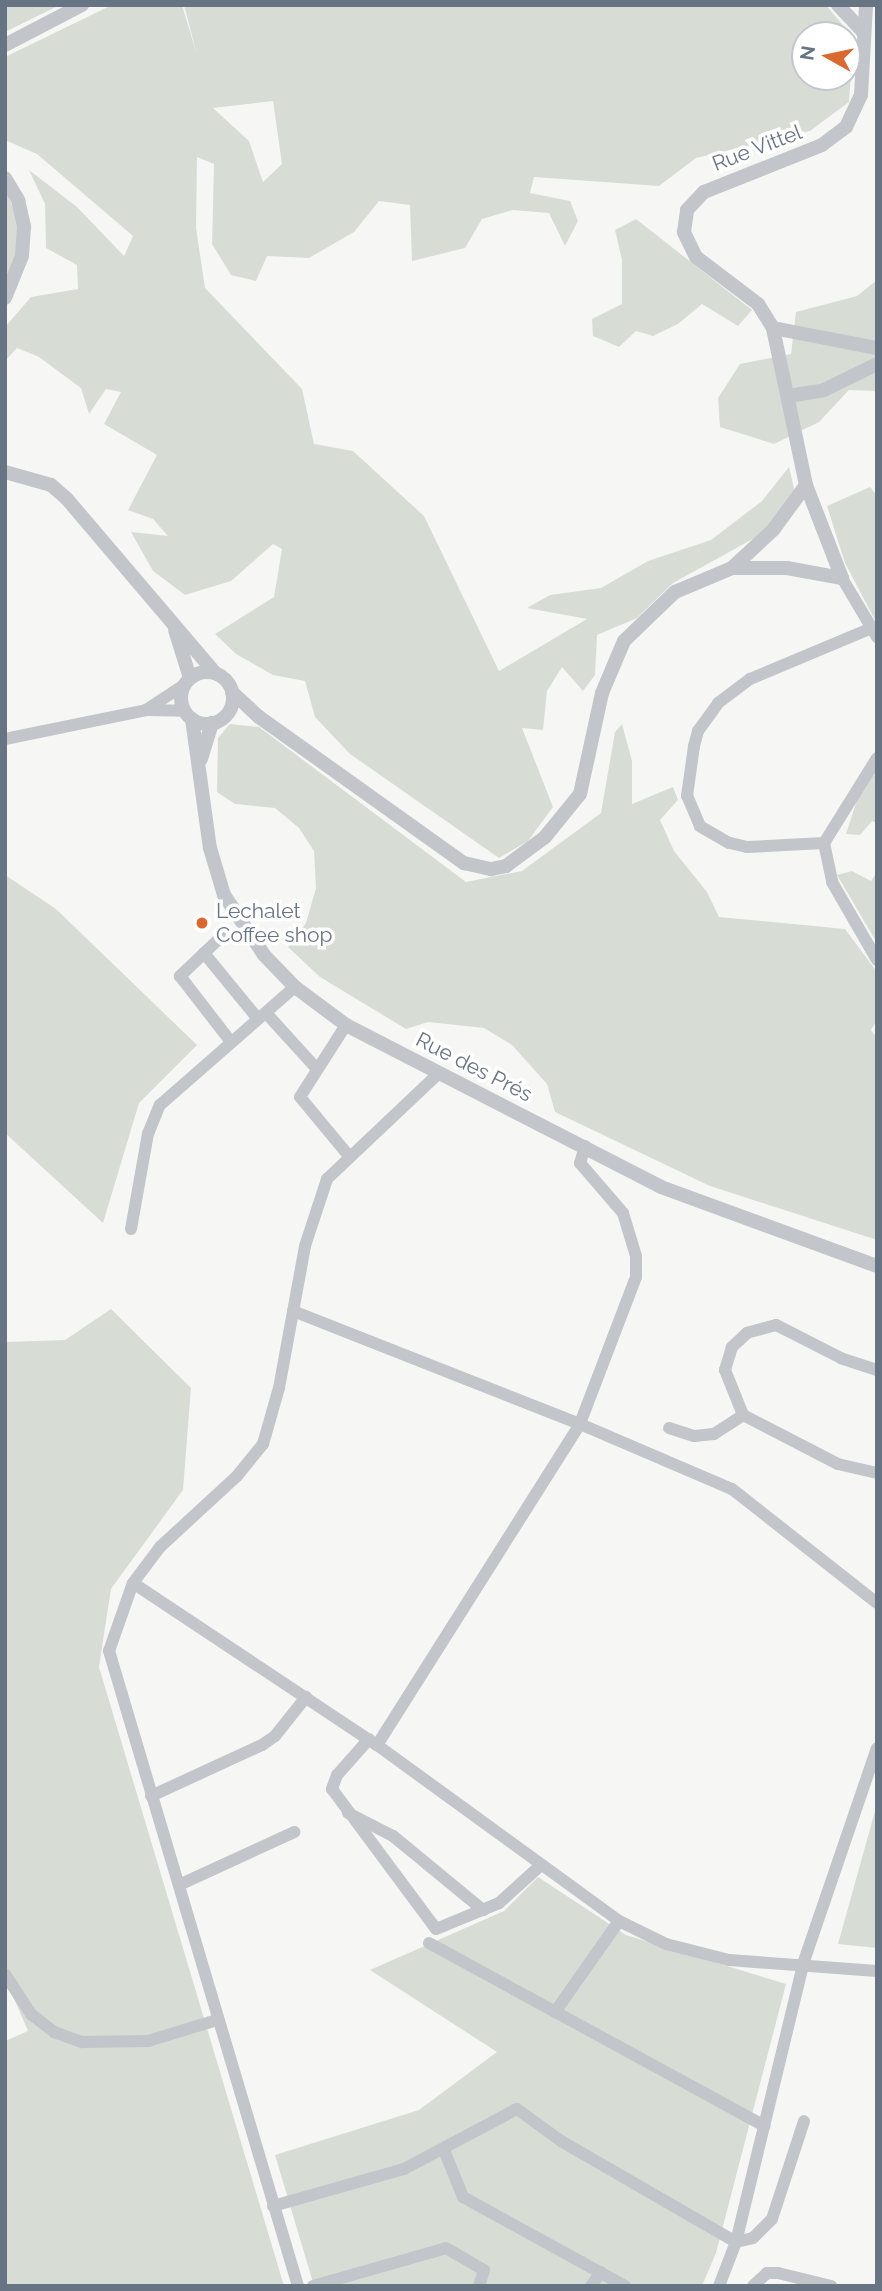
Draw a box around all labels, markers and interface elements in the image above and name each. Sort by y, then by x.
north arrow [791,21,861,91]
text: N [795,44,819,62]
street label: Rue Vittel [708,119,806,177]
place label: Lechalet Coffee shop [216,898,332,948]
marker: Lechalet Coffee shop [194,915,210,931]
street label: Rue des Prés [412,1027,536,1107]

